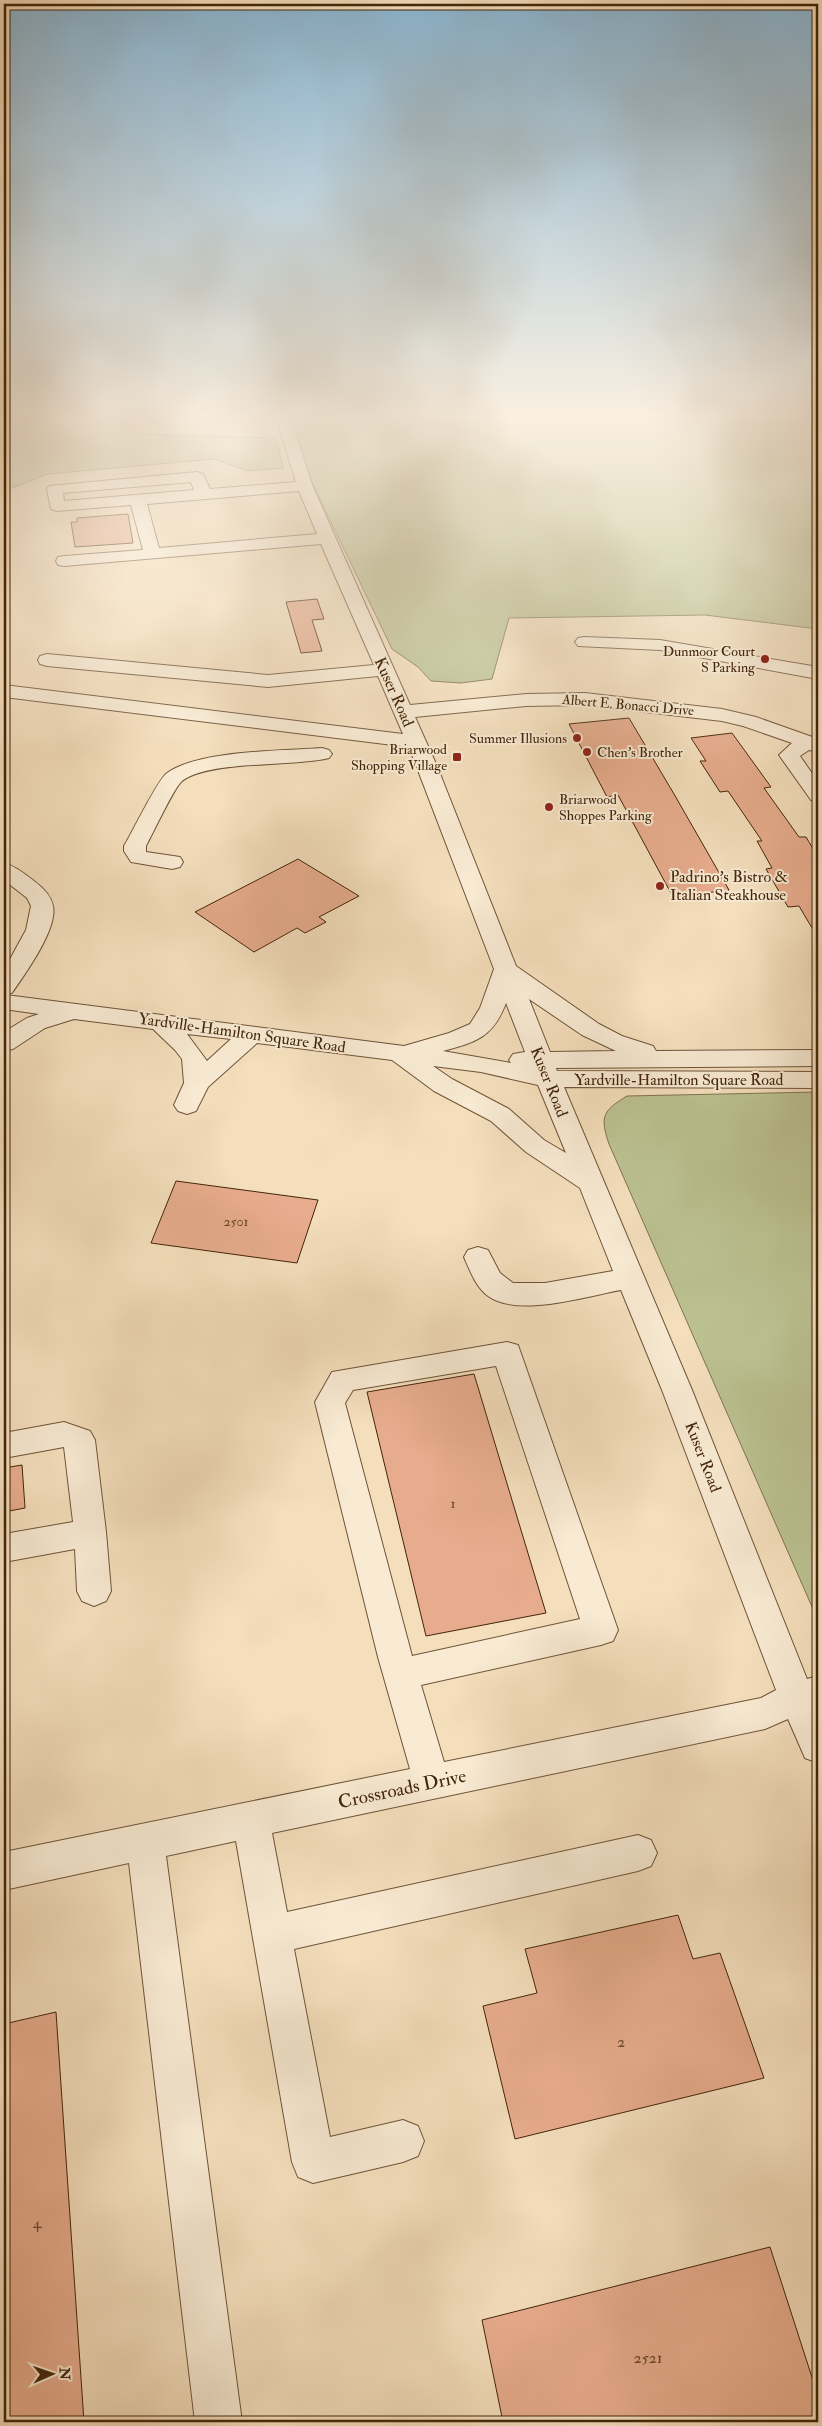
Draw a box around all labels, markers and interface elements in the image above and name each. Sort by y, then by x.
place label: Dunmoor Court S Parking [663,643,756,676]
marker: Dunmoor Court S Parking [759,653,771,665]
street label: Kuser Road [370,654,418,730]
street label: Albert E. Bonacci Drive [560,691,695,719]
place label: Summer Illusions [469,730,567,747]
marker: Summer Illusions [571,732,583,744]
place label: Briarwood Shopping Village [351,741,447,775]
place label: Chen's Brother [597,744,683,761]
marker: Chen's Brother [581,746,593,758]
marker: Briarwood Shopping Village [451,751,463,763]
place label: Briarwood Shoppes Parking [559,791,653,825]
marker: Briarwood Shoppes Parking [543,801,555,813]
place label: Padrino's Bistro & Italian Steakhouse [670,867,788,905]
marker: Padrino's Bistro & Italian Steakhouse [654,880,666,892]
street label: Yardville-Hamilton Square Road [137,1009,347,1057]
street label: Kuser Road [526,1044,572,1120]
street label: Yardville-Hamilton Square Road [575,1070,784,1090]
house number: 2501 [223,1213,249,1230]
street label: Kuser Road [680,1419,726,1495]
house number: 1 [451,1495,456,1512]
street label: Crossroads Drive [336,1764,468,1814]
house number: 2 [617,2032,625,2052]
house number: 4 [33,2213,43,2233]
north arrow [28,2348,78,2398]
house number: 2521 [634,2348,662,2368]
text: N [56,2366,73,2381]

